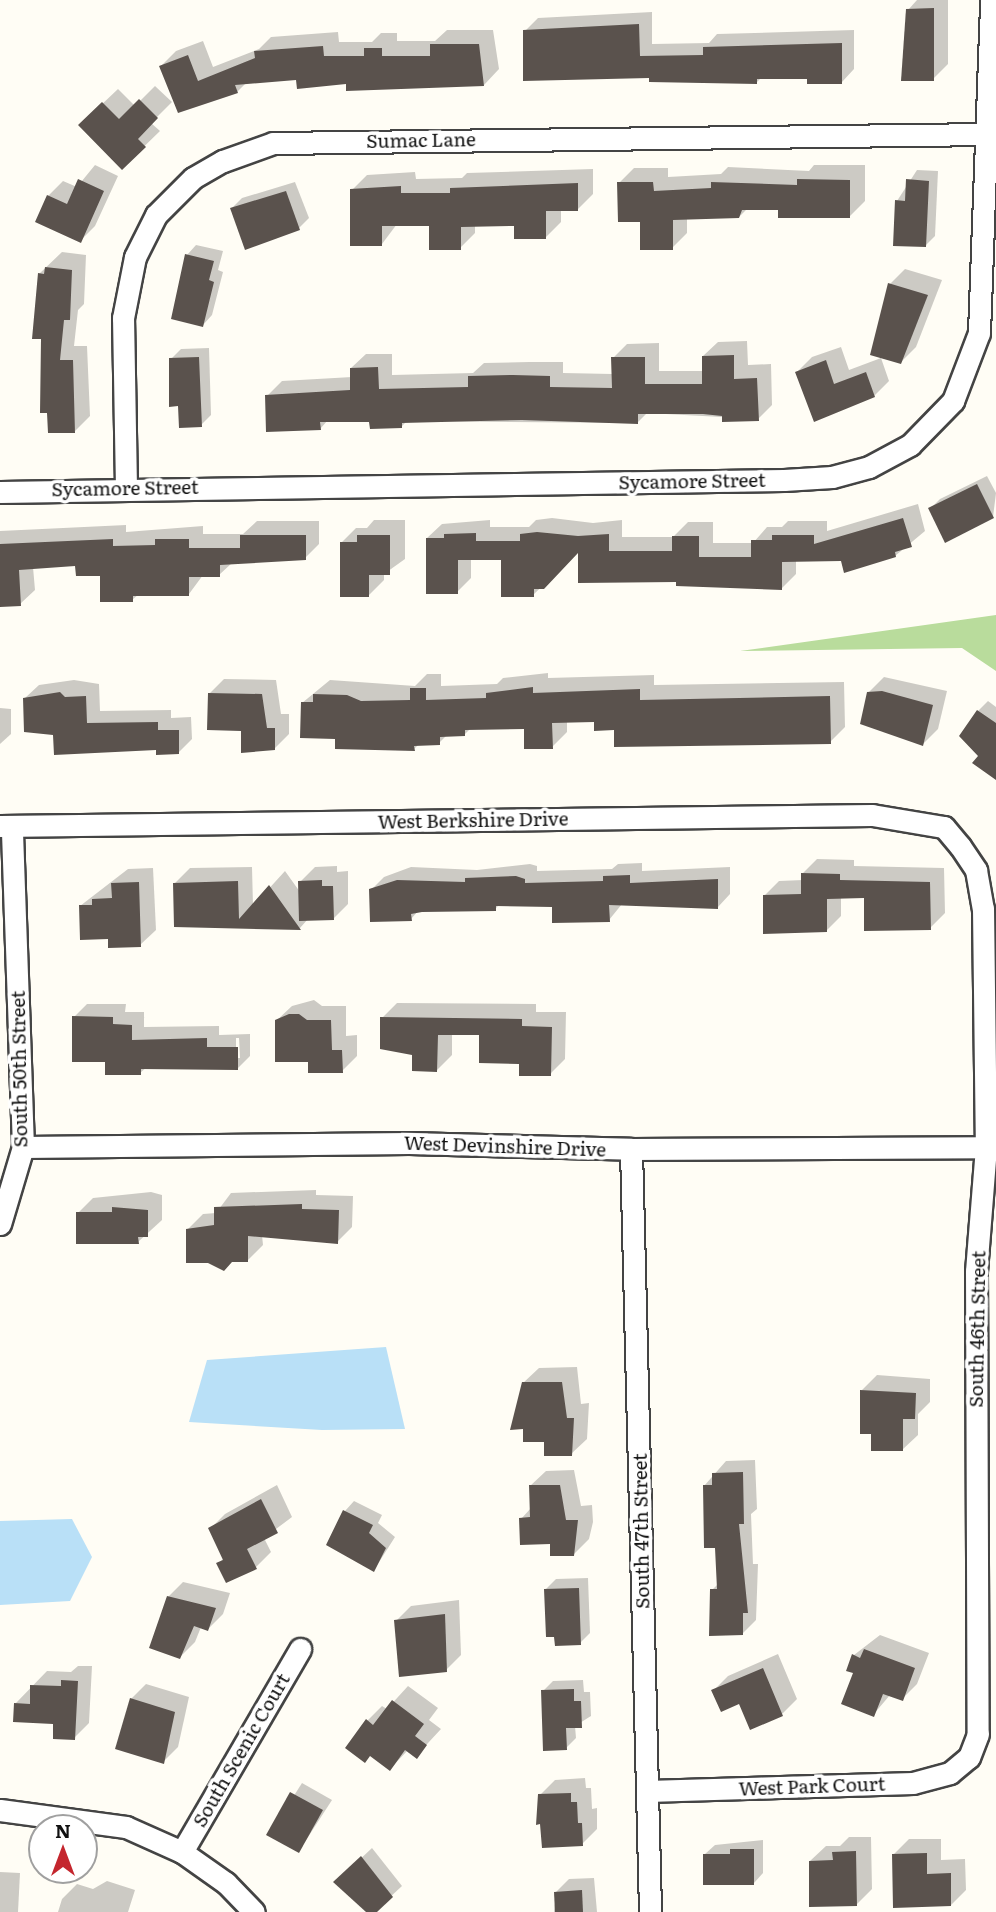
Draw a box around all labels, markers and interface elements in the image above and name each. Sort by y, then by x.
street label: Sumac Lane [366,128,476,152]
street label: Sycamore Street [618,468,766,494]
street label: Sycamore Street [51,475,199,501]
street label: West Berkshire Drive [377,807,569,833]
street label: South 50th Street [6,990,32,1148]
street label: West Devinshire Drive [403,1131,607,1161]
street label: South 46th Street [964,1250,990,1408]
street label: South 47th Street [628,1453,654,1609]
street label: South Scenic Court [188,1669,294,1831]
street label: West Park Court [738,1772,886,1800]
north arrow [28,1814,98,1884]
text: N [55,1816,71,1844]

